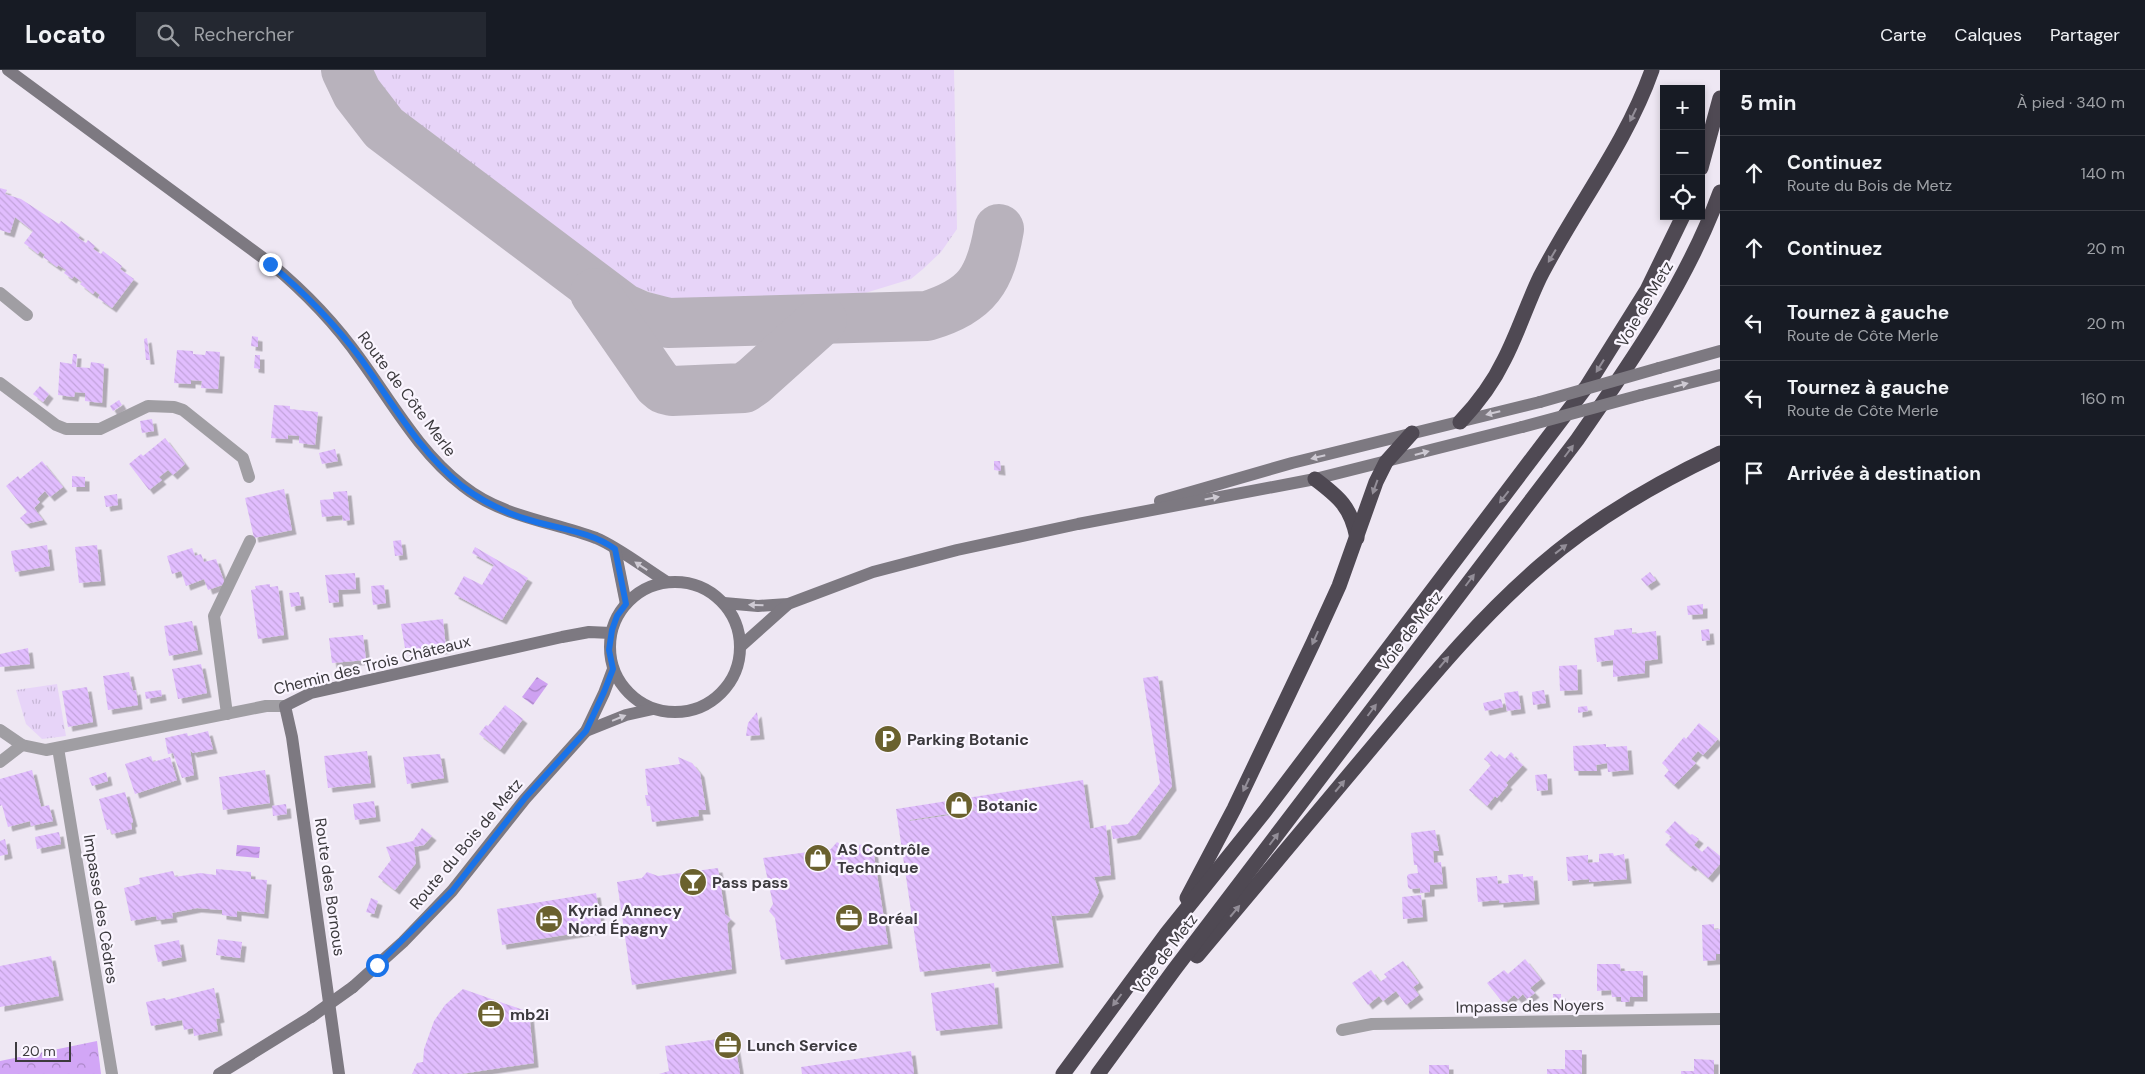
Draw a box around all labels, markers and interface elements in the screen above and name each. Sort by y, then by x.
search box [136,12,486,57]
text: Locato [25,19,106,50]
icon: search [154,21,182,49]
text: Rechercher [194,22,294,47]
text: Carte [1880,23,1927,47]
text: Calques [1955,23,2022,47]
text: Partager [2050,23,2120,47]
map controls [1660,85,1705,220]
button: + [1660,85,1705,130]
text: 5 min [1740,89,1796,117]
text: À pied · 340 m [2017,92,2125,113]
one-way arrow [1629,108,1637,122]
button: − [1660,130,1705,175]
text: Continuez [1787,150,1882,175]
icon: ahead [1740,159,1768,187]
text: 140 m [2081,163,2125,184]
button: locate [1660,175,1705,220]
text: Route du Bois de Metz [1787,175,1952,196]
icon: ahead [1740,234,1768,262]
text: Continuez [1787,236,1882,261]
text: 20 m [2086,238,2125,259]
one-way arrow [1548,249,1557,262]
route end [259,253,282,276]
street label: Voie de Metz [1612,257,1678,351]
text: Tournez à gauche [1787,300,1949,325]
icon: left [1740,309,1768,337]
text: 20 m [2086,313,2125,334]
text: Route de Côte Merle [1787,325,1939,346]
street label: Route de Côte Merle [353,327,461,461]
one-way arrow [1595,359,1604,372]
text: Tournez à gauche [1787,375,1949,400]
one-way arrow [1673,381,1688,389]
icon: left [1740,384,1768,412]
text: 160 m [2081,388,2125,409]
text: Route de Côte Merle [1787,400,1939,421]
one-way arrow [1485,410,1500,418]
one-way arrow [1563,445,1574,458]
one-way arrow [1415,449,1430,457]
one-way arrow [1311,453,1326,461]
icon: arrive [1740,459,1768,487]
text: Arrivée à destination [1787,461,1981,486]
one-way arrow [1370,480,1378,494]
one-way arrow [1499,490,1509,504]
one-way arrow [1204,494,1220,502]
one-way arrow [1554,544,1568,554]
one-way arrow [634,561,648,570]
one-way arrow [1465,574,1476,587]
street label: Voie de Metz [1373,587,1447,675]
one-way arrow [748,601,764,609]
street label: Chemin des Trois Châteaux [271,630,473,700]
one-way arrow [1311,631,1319,645]
one-way arrow [1438,656,1450,668]
one-way arrow [1367,704,1378,717]
one-way arrow [612,714,627,722]
parking icon: Parking Botanic [873,724,903,754]
place label: Parking Botanic [907,729,1029,750]
street label: Route du Bois de Metz [405,774,527,914]
one-way arrow [1242,778,1250,792]
one-way arrow [1334,780,1345,793]
shop icon: Botanic [944,790,974,820]
place label: Botanic [978,795,1038,816]
street label: Route des Bornous [310,817,350,957]
street label: Impasse des Cèdres [79,833,123,985]
one-way arrow [1268,833,1279,846]
place label: AS Contrôle Technique [837,839,930,878]
shop icon: AS Contrôle Technique [803,843,833,873]
bar icon: Pass pass [678,867,708,897]
place label: Pass pass [712,872,788,893]
place label: Kyriad Annecy Nord Épagny [568,900,682,939]
office icon: Boréal [834,903,864,933]
hotel icon: Kyriad Annecy Nord Épagny [534,904,564,934]
one-way arrow [1229,905,1241,917]
place label: Boréal [868,908,918,929]
street label: Voie de Metz [1128,910,1202,998]
route start [366,954,389,977]
one-way arrow [1112,993,1122,1007]
street label: Impasse des Noyers [1456,994,1604,1018]
office icon: mb2i [476,999,506,1029]
place label: mb2i [510,1004,549,1025]
office icon: Lunch Service [713,1030,743,1060]
place label: Lunch Service [747,1035,858,1056]
scale bar [15,1039,71,1062]
text: 20 m [22,1042,56,1060]

